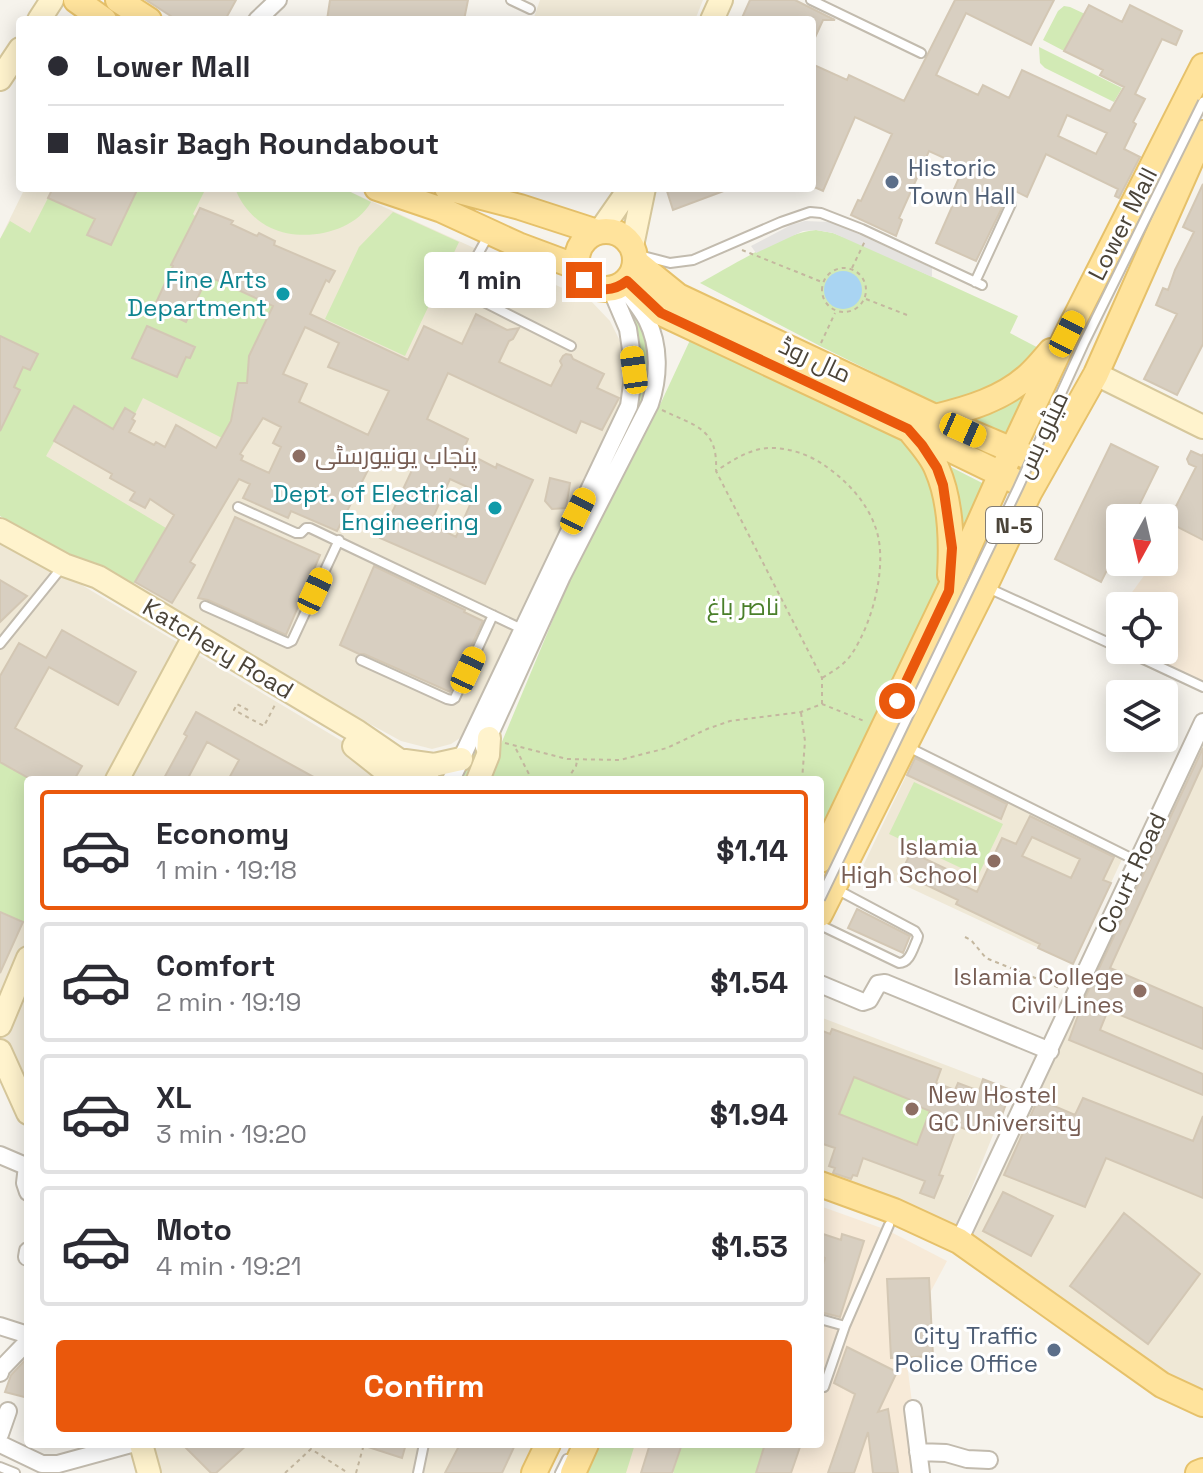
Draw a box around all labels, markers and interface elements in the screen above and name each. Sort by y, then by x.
text: Lower Mall [96,47,251,86]
text: Nasir Bagh Roundabout [96,124,439,163]
place label: Historic Town Hall [908,152,1016,211]
street label: Lower Mall [1081,162,1164,285]
marker: Historic Town Hall [883,173,901,191]
callout: 1 min [424,252,556,308]
route end [566,262,602,298]
text: 1 min [458,263,522,297]
place label: Fine Arts Department [127,264,267,323]
marker: Fine Arts Department [274,285,292,303]
car [1045,307,1089,361]
street label: مال روڈ [774,330,856,390]
car [619,345,649,395]
street label: میٹرو بس [1008,386,1075,483]
car [936,409,990,451]
place label: پنجاب یونیورسٹی [315,440,478,472]
marker: پنجاب یونیورسٹی [290,447,308,465]
place label: Dept. of Electrical Engineering [273,478,479,537]
car [557,484,599,538]
marker: Dept. of Electrical Engineering [486,499,504,517]
north arrow [1106,504,1178,576]
map controls [1106,504,1178,752]
road number: N-5 [986,507,1042,543]
car [294,564,336,618]
street label: Katchery Road [137,591,299,706]
park label: ناصر باغ [707,591,779,623]
button: locate [1106,592,1178,664]
car [447,643,489,697]
button: layers [1106,680,1178,752]
route start [879,683,915,719]
street label: Court Road [1090,807,1173,938]
icon: car [60,814,132,886]
text: Economy [156,814,289,853]
text: $1.14 [716,831,788,870]
place label: Islamia High School [841,831,978,890]
marker: Islamia High School [985,852,1003,870]
text: 1 min · 19:18 [156,853,297,887]
icon: car [60,946,132,1018]
text: Comfort [156,946,275,985]
place label: Islamia College Civil Lines [954,961,1124,1020]
text: $1.54 [710,963,788,1002]
marker: Islamia College Civil Lines [1131,982,1149,1000]
text: 2 min · 19:19 [156,985,301,1019]
icon: car [60,1078,132,1150]
text: XL [156,1078,192,1117]
place label: New Hostel GC University [928,1079,1082,1138]
text: $1.94 [710,1095,788,1134]
marker: New Hostel GC University [903,1100,921,1118]
text: 3 min · 19:20 [156,1117,307,1151]
icon: car [60,1210,132,1282]
text: Moto [156,1210,232,1249]
text: $1.53 [711,1227,788,1266]
text: 4 min · 19:21 [156,1249,302,1283]
place label: City Traffic Police Office [894,1320,1038,1379]
button: Confirm [56,1340,792,1432]
marker: City Traffic Police Office [1045,1341,1063,1359]

